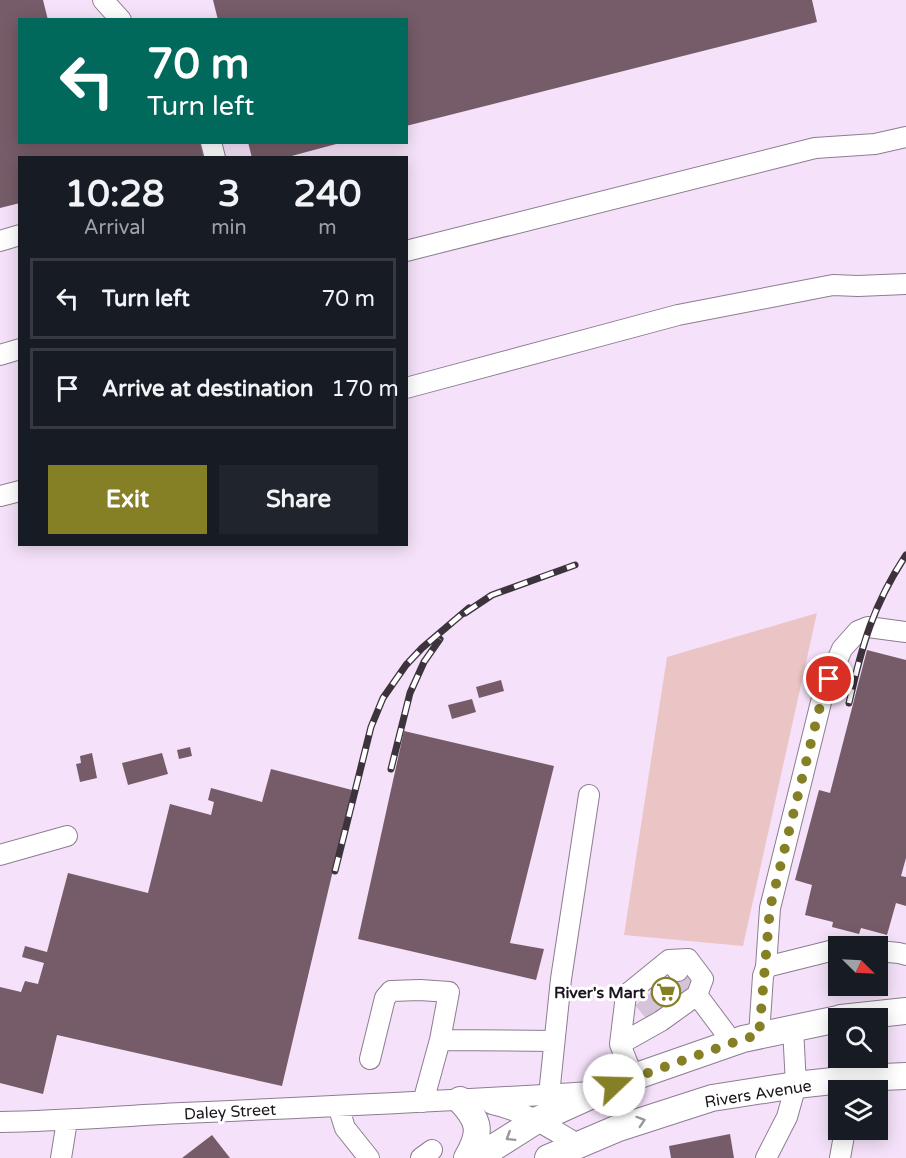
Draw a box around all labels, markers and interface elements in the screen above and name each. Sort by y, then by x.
text: 70 m [147,39,249,90]
icon: left [48,42,126,120]
text: Turn left [147,90,254,123]
text: 10:28 [65,173,165,216]
text: 3 [218,173,240,216]
text: 240 [293,173,361,216]
text: Arrival [84,216,146,240]
text: min [211,216,247,240]
text: m [318,216,337,240]
icon: left [51,282,84,315]
text: Turn left [102,286,190,312]
text: 70 m [321,286,375,312]
icon: arrive [51,372,84,405]
text: Arrive at destination [102,376,313,402]
text: 170 m [331,376,399,402]
button: Exit [48,465,207,534]
button: Share [219,465,378,534]
pin [803,653,854,704]
icon: arrive [812,662,845,695]
north arrow [828,936,888,996]
map controls [828,936,888,1140]
supermarket icon: River's Mart [650,976,682,1008]
place label: River's Mart [554,983,646,1003]
button: search [828,1008,888,1068]
position arrow [582,1053,646,1117]
street label: Rivers Avenue [703,1076,813,1112]
button: layers [828,1080,888,1140]
street label: Daley Street [183,1100,277,1124]
one-way arrow [635,1115,646,1128]
one-way arrow [506,1129,517,1140]

